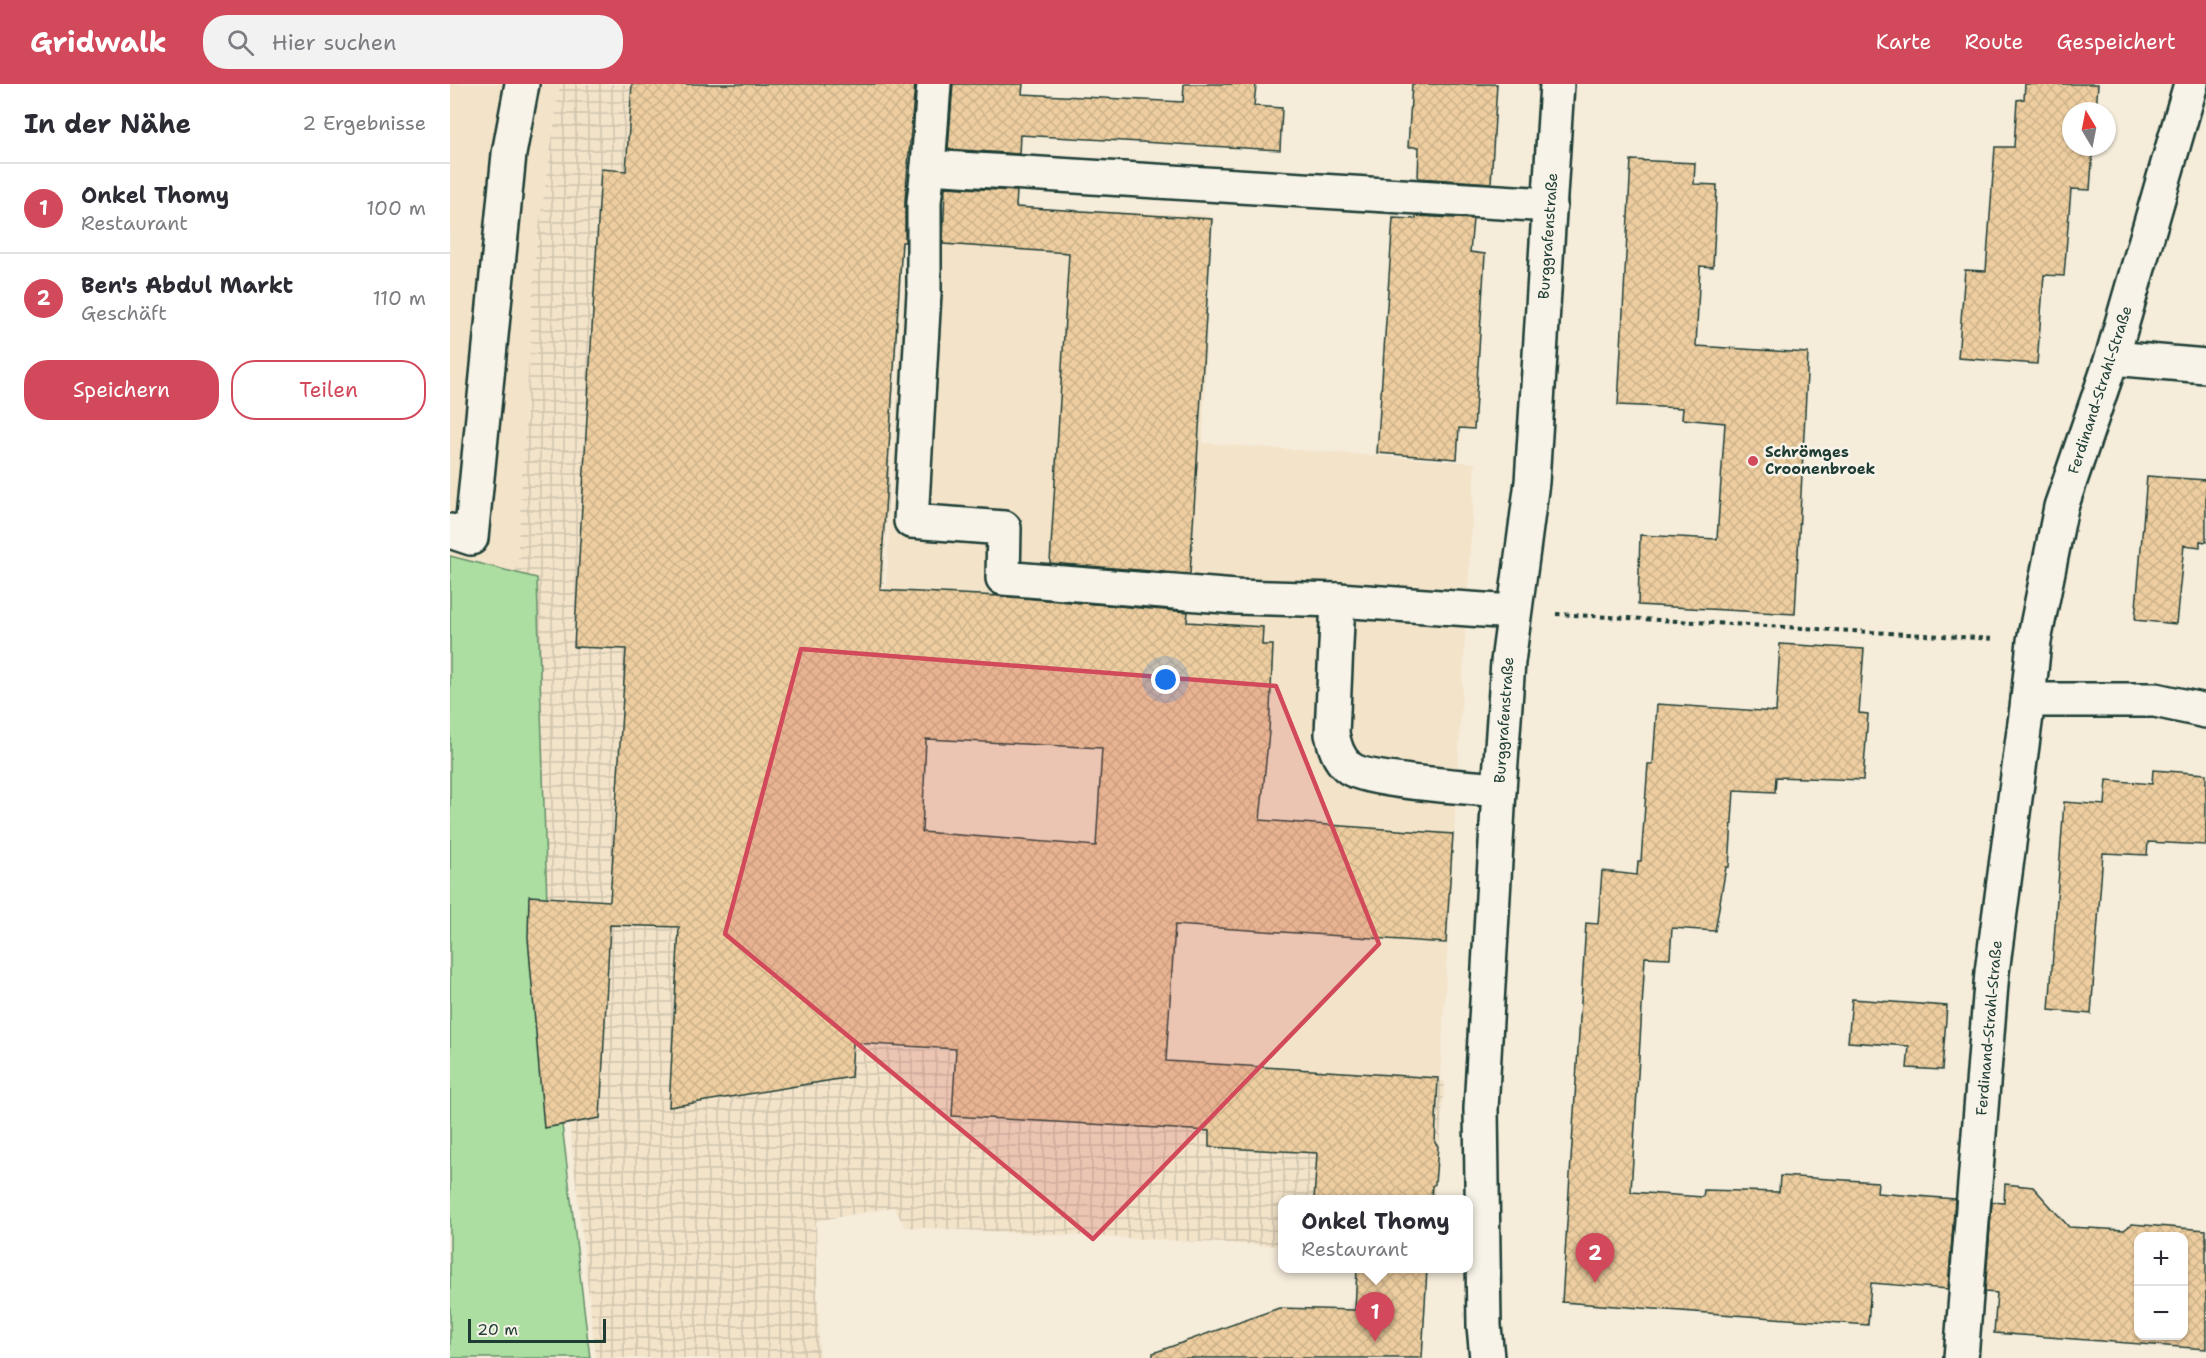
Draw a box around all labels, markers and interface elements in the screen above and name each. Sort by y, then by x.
search box [203,15,623,69]
text: Gridwalk [30,23,167,61]
icon: search [224,26,257,59]
text: Hier suchen [272,28,396,57]
text: Karte [1876,28,1931,56]
text: Route [1964,28,2023,56]
text: Gespeichert [2056,28,2176,56]
north arrow [2062,102,2116,156]
text: In der Nähe [24,106,191,141]
text: 2 Ergebnisse [302,110,426,136]
street label: Burggrafenstraße [1534,172,1562,300]
text: Onkel Thomy [81,181,229,210]
text: 1 [39,195,48,221]
text: 100 m [366,195,426,221]
text: Restaurant [81,210,188,236]
text: Ben's Abdul Markt [81,271,293,300]
text: 2 [37,285,51,311]
text: 110 m [372,285,426,311]
text: Geschäft [81,300,167,326]
street label: Ferdinand-Strahl-Straße [2063,303,2137,477]
button: Speichern [24,360,219,420]
button: Teilen [231,360,426,420]
place label: Schrömges Croonenbroek [1765,442,1876,479]
marker: Schrömges Croonenbroek [1746,454,1760,468]
street label: Burggrafenstraße [1490,656,1518,784]
your location [1151,665,1180,694]
street label: Ferdinand-Strahl-Straße [1971,940,2007,1116]
popup [1278,1195,1473,1273]
text: Onkel Thomy [1301,1207,1450,1236]
map controls [2134,1232,2188,1340]
button: + [2134,1232,2188,1286]
pin: 2 [1576,1234,1614,1283]
text: Restaurant [1301,1236,1408,1262]
button: − [2134,1286,2188,1340]
pin: 1 [1356,1292,1394,1342]
scale bar [468,1316,606,1344]
text: 20 m [477,1319,518,1340]

